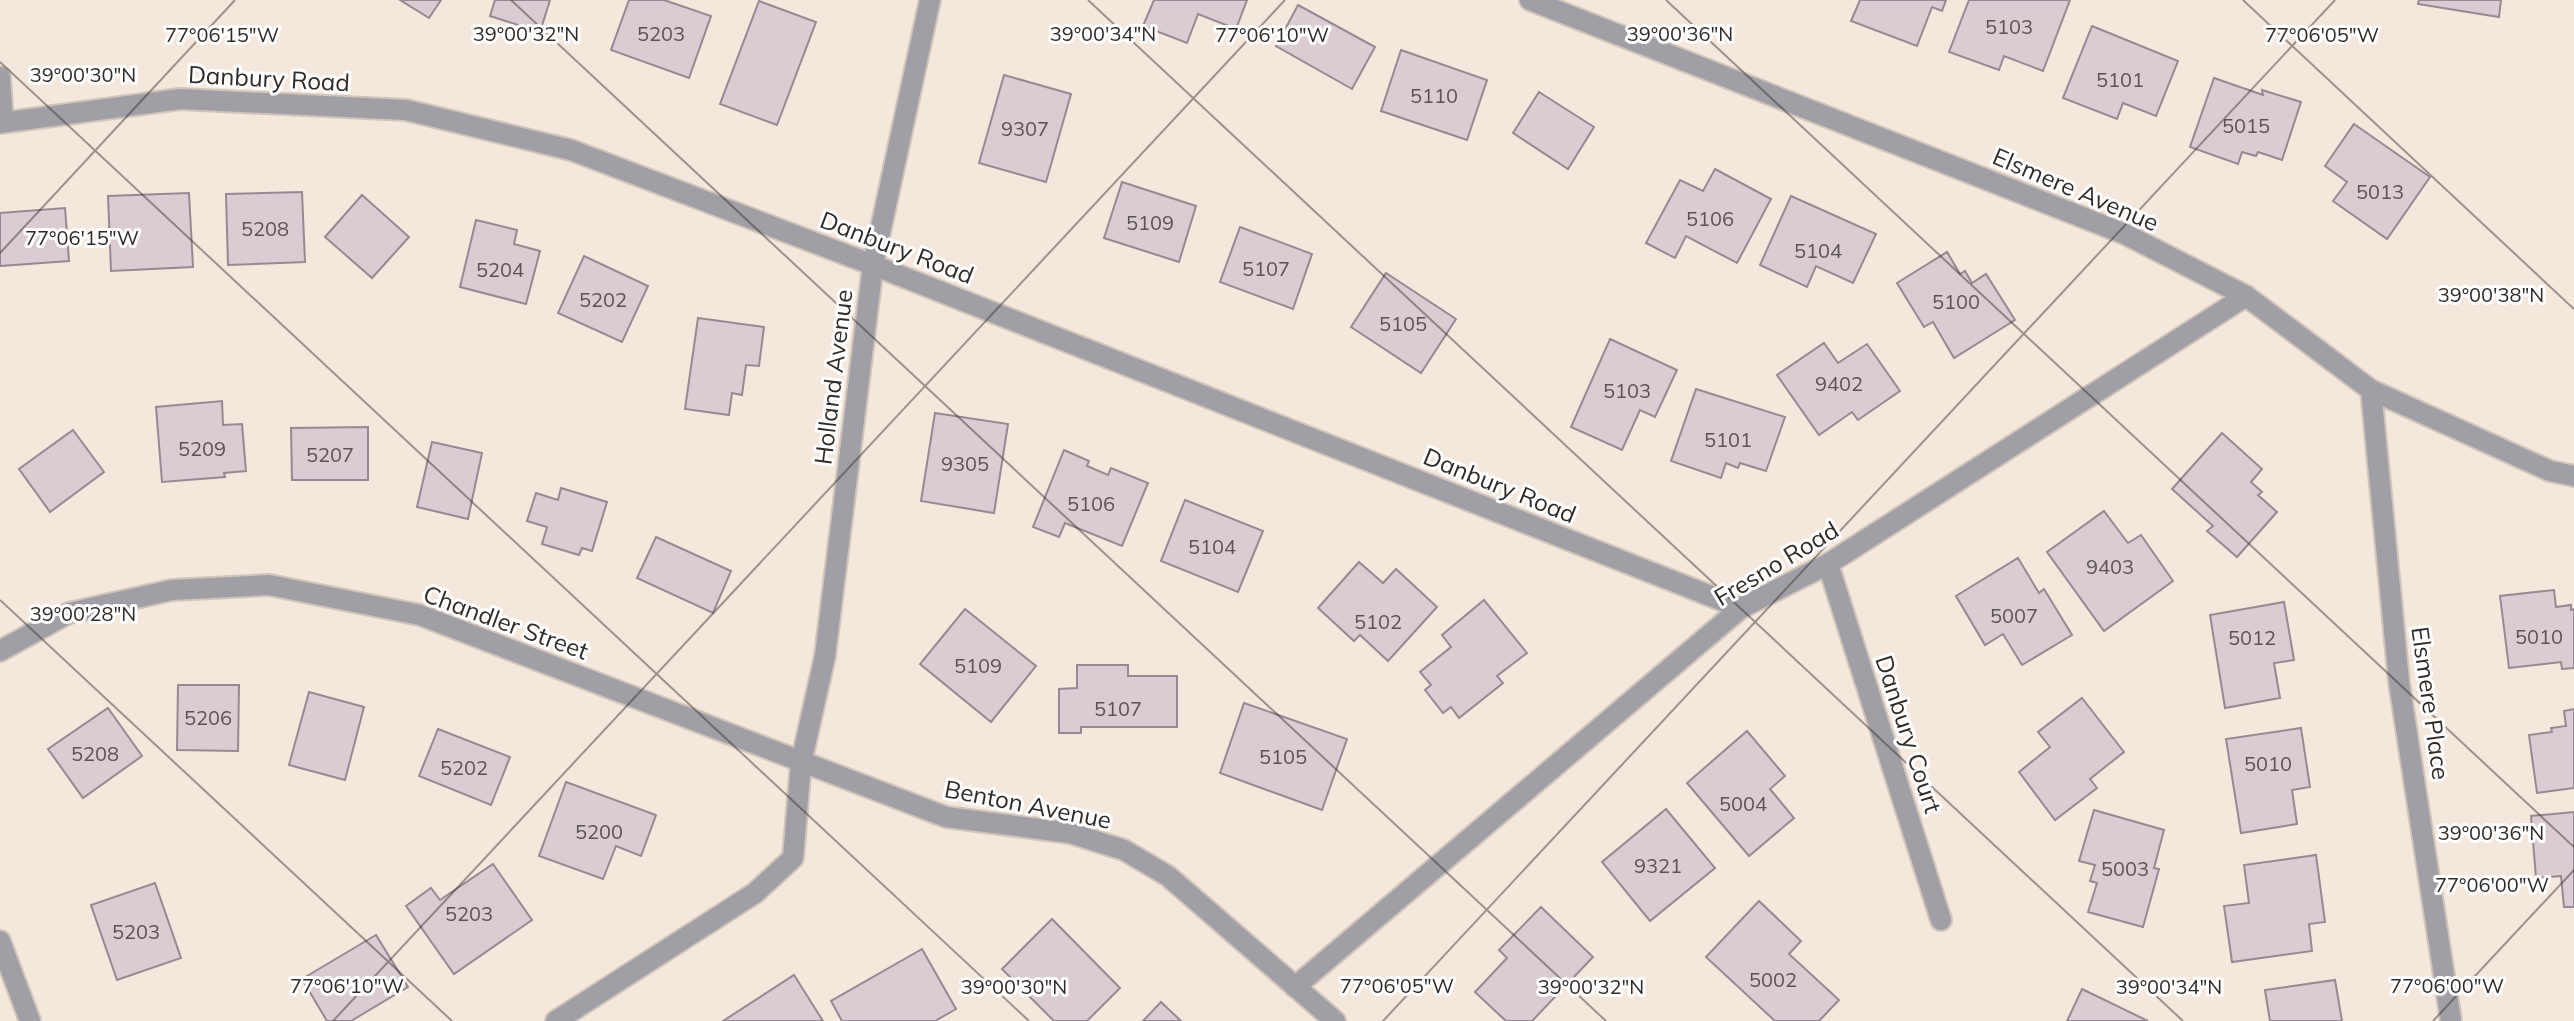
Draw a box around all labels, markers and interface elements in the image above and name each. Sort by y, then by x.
house number: 5103 [1985,14,2033,39]
text: 39°00'32"N [473,21,579,46]
house number: 5203 [637,21,685,46]
text: 39°00'34"N [1050,21,1156,46]
text: 39°00'36"N [1627,21,1733,46]
text: 77°06'15"W [165,22,279,47]
text: 77°06'10"W [1215,22,1329,47]
text: 77°06'05"W [2265,22,2379,47]
street label: Danbury Road [187,59,351,97]
text: 39°00'30"N [30,62,136,87]
house number: 5101 [2096,67,2144,92]
house number: 5110 [1410,83,1458,108]
house number: 5015 [2222,113,2270,138]
house number: 9307 [1001,116,1049,141]
street label: Elsmere Avenue [1989,141,2163,237]
house number: 5013 [2356,179,2404,204]
street label: Danbury Road [816,204,978,290]
house number: 5106 [1686,206,1734,231]
house number: 5109 [1126,210,1174,235]
house number: 5208 [241,216,289,241]
text: 77°06'15"W [25,225,139,250]
house number: 5104 [1794,238,1842,263]
house number: 5107 [1242,256,1290,281]
house number: 5204 [476,257,524,282]
text: 39°00'38"N [2438,282,2544,307]
house number: 5202 [579,287,627,312]
street label: Holland Avenue [807,288,859,466]
house number: 5100 [1932,289,1980,314]
house number: 5105 [1379,311,1427,336]
house number: 9402 [1815,371,1863,396]
house number: 5103 [1603,378,1651,403]
house number: 5101 [1704,427,1752,452]
house number: 5209 [178,436,226,461]
street label: Danbury Road [1419,441,1581,529]
house number: 5207 [306,442,354,467]
house number: 9305 [941,451,989,476]
house number: 5106 [1067,491,1115,516]
street label: Fresno Road [1708,514,1844,612]
house number: 5104 [1188,534,1236,559]
house number: 9403 [2086,554,2134,579]
street label: Chandler Street [419,578,593,666]
text: 39°00'28"N [30,601,136,626]
house number: 5007 [1990,603,2038,628]
house number: 5102 [1354,609,1402,634]
house number: 5010 [2515,624,2563,649]
house number: 5012 [2228,625,2276,650]
street label: Elsmere Place [2405,625,2457,781]
street label: Danbury Court [1869,651,1949,817]
house number: 5109 [954,653,1002,678]
house number: 5107 [1094,696,1142,721]
house number: 5206 [184,705,232,730]
house number: 5208 [71,741,119,766]
house number: 5105 [1259,744,1307,769]
house number: 5010 [2244,751,2292,776]
house number: 5202 [440,755,488,780]
street label: Benton Avenue [942,773,1114,835]
house number: 5004 [1719,791,1767,816]
house number: 5200 [575,819,623,844]
text: 39°00'36"N [2438,820,2544,845]
house number: 9321 [1634,853,1682,878]
house number: 5003 [2101,856,2149,881]
text: 77°06'00"W [2435,872,2549,897]
house number: 5203 [445,901,493,926]
house number: 5203 [112,919,160,944]
house number: 5002 [1749,967,1797,992]
text: 77°06'10"W [290,973,404,998]
text: 77°06'05"W [1340,973,1454,998]
text: 77°06'00"W [2390,973,2504,998]
text: 39°00'30"N [961,974,1067,999]
text: 39°00'32"N [1538,974,1644,999]
text: 39°00'34"N [2116,974,2222,999]

